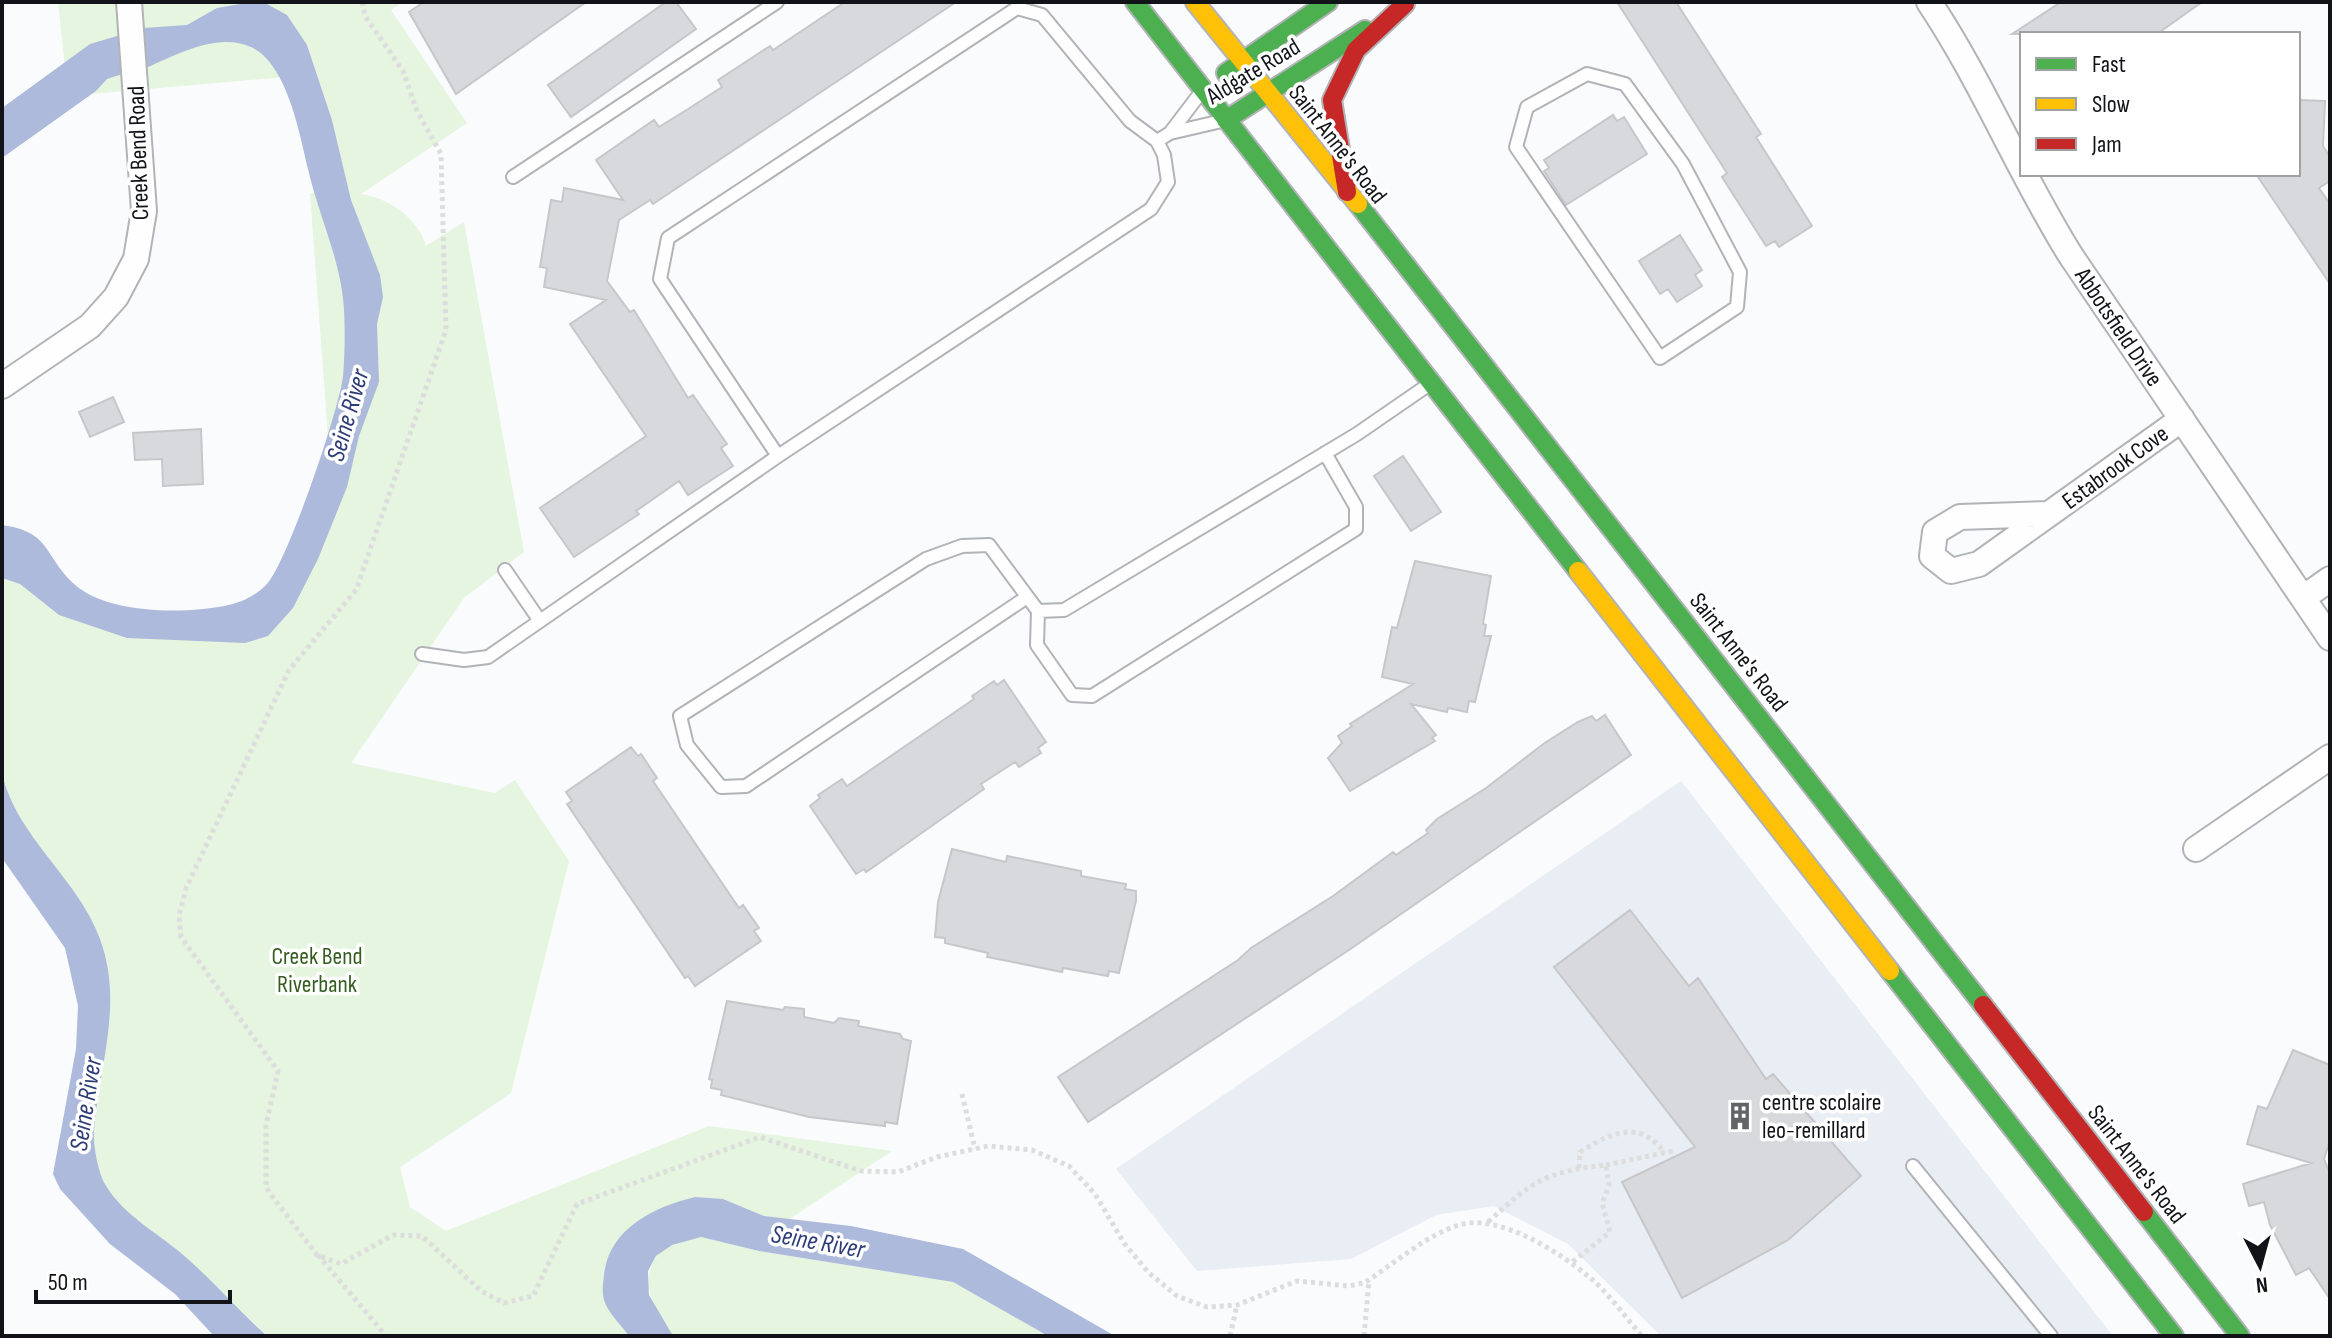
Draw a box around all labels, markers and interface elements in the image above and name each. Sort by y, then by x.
street label: Aldgate Road [1200,32,1305,111]
legend [2020,32,2300,176]
text: Fast [2092,50,2126,79]
street label: Saint Anne's Road [1282,79,1393,209]
street label: Creek Bend Road [122,85,155,221]
text: Slow [2092,90,2130,119]
text: Jam [2091,130,2122,159]
street label: Abbotsfield Drive [2068,262,2169,392]
water label: Seine River [321,364,377,465]
street label: Estabrook Cove [2057,419,2174,516]
street label: Saint Anne's Road [1683,587,1794,717]
park label: Creek Bend Riverbank [272,942,362,999]
water label: Seine River [64,1054,109,1153]
place label: centre scolaire leo-remillard [1762,1088,1881,1145]
street label: Saint Anne's Road [2081,1099,2192,1229]
building icon: centre scolaire leo-remillard [1725,1101,1755,1131]
water label: Seine River [769,1219,869,1266]
north arrow [2220,1226,2300,1306]
scale bar [36,1254,230,1304]
text: 50 m [48,1268,88,1297]
text: N [2255,1270,2269,1298]

